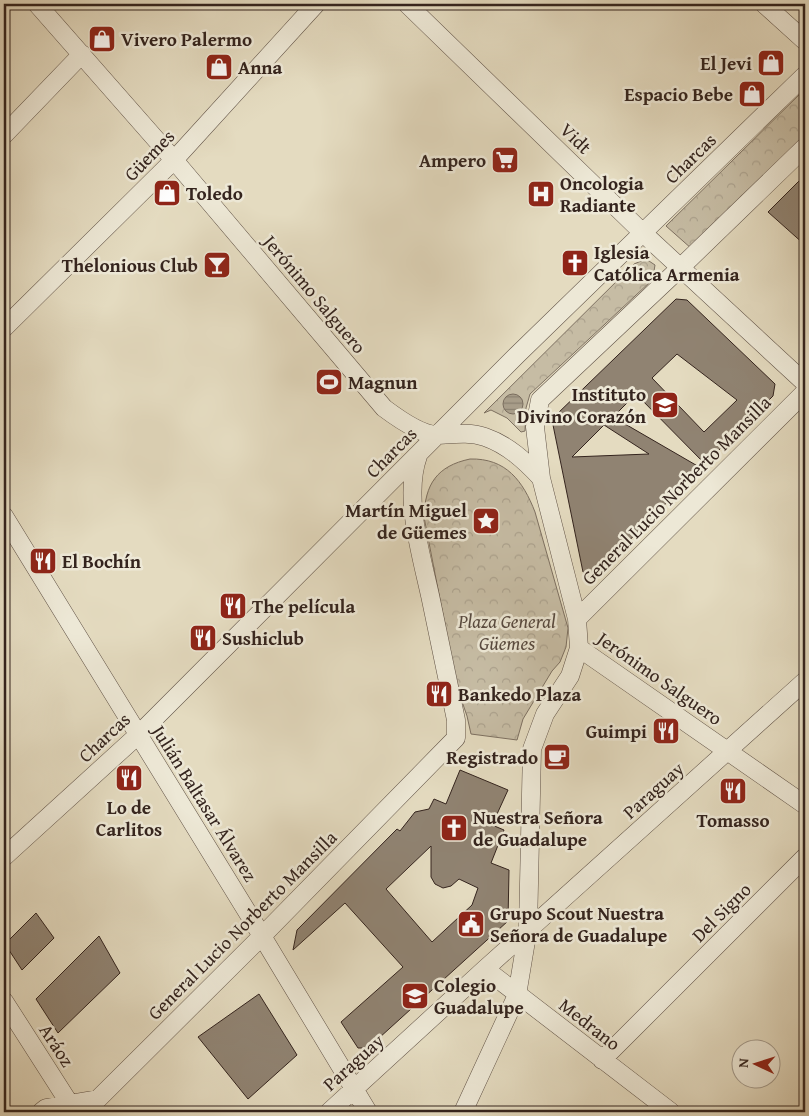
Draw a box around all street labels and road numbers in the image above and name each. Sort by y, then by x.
street label: Vidt [554,116,598,160]
street label: Güemes [117,123,181,187]
street label: Charcas [658,126,722,190]
street label: Jerónimo Salguero [256,227,373,359]
street label: General Lucio Norberto Mansilla [575,389,777,591]
street label: Charcas [359,420,423,484]
street label: Jerónimo Salguero [590,623,728,732]
street label: Charcas [72,705,136,769]
street label: Julián Baltasar Álvarez [144,718,265,887]
street label: Paraguay [616,754,690,825]
street label: General Lucio Norberto Mansilla [141,824,343,1026]
street label: Del Signo [685,876,757,948]
street label: Medrano [553,991,627,1057]
street label: Aráoz [33,1018,81,1072]
street label: Paraguay [316,1026,390,1097]

